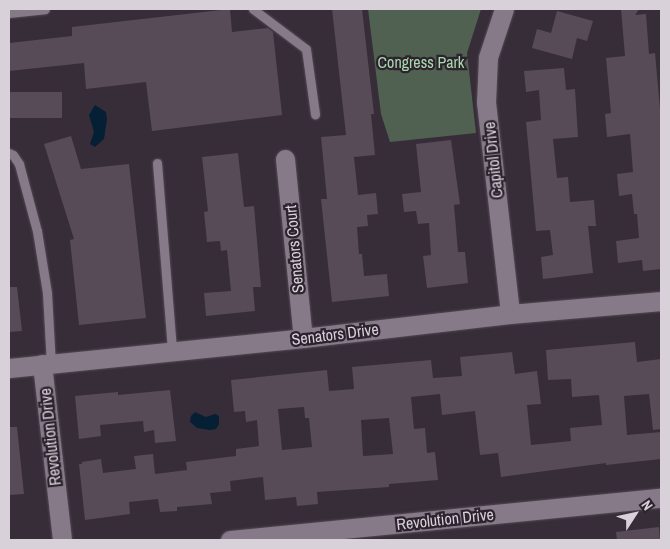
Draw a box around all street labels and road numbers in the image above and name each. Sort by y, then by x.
street label: Capitol Drive [479,121,507,199]
street label: Senators Court [281,204,307,294]
street label: Senators Drive [290,319,380,349]
street label: Revolution Drive [35,387,65,487]
street label: Revolution Drive [395,504,495,534]

